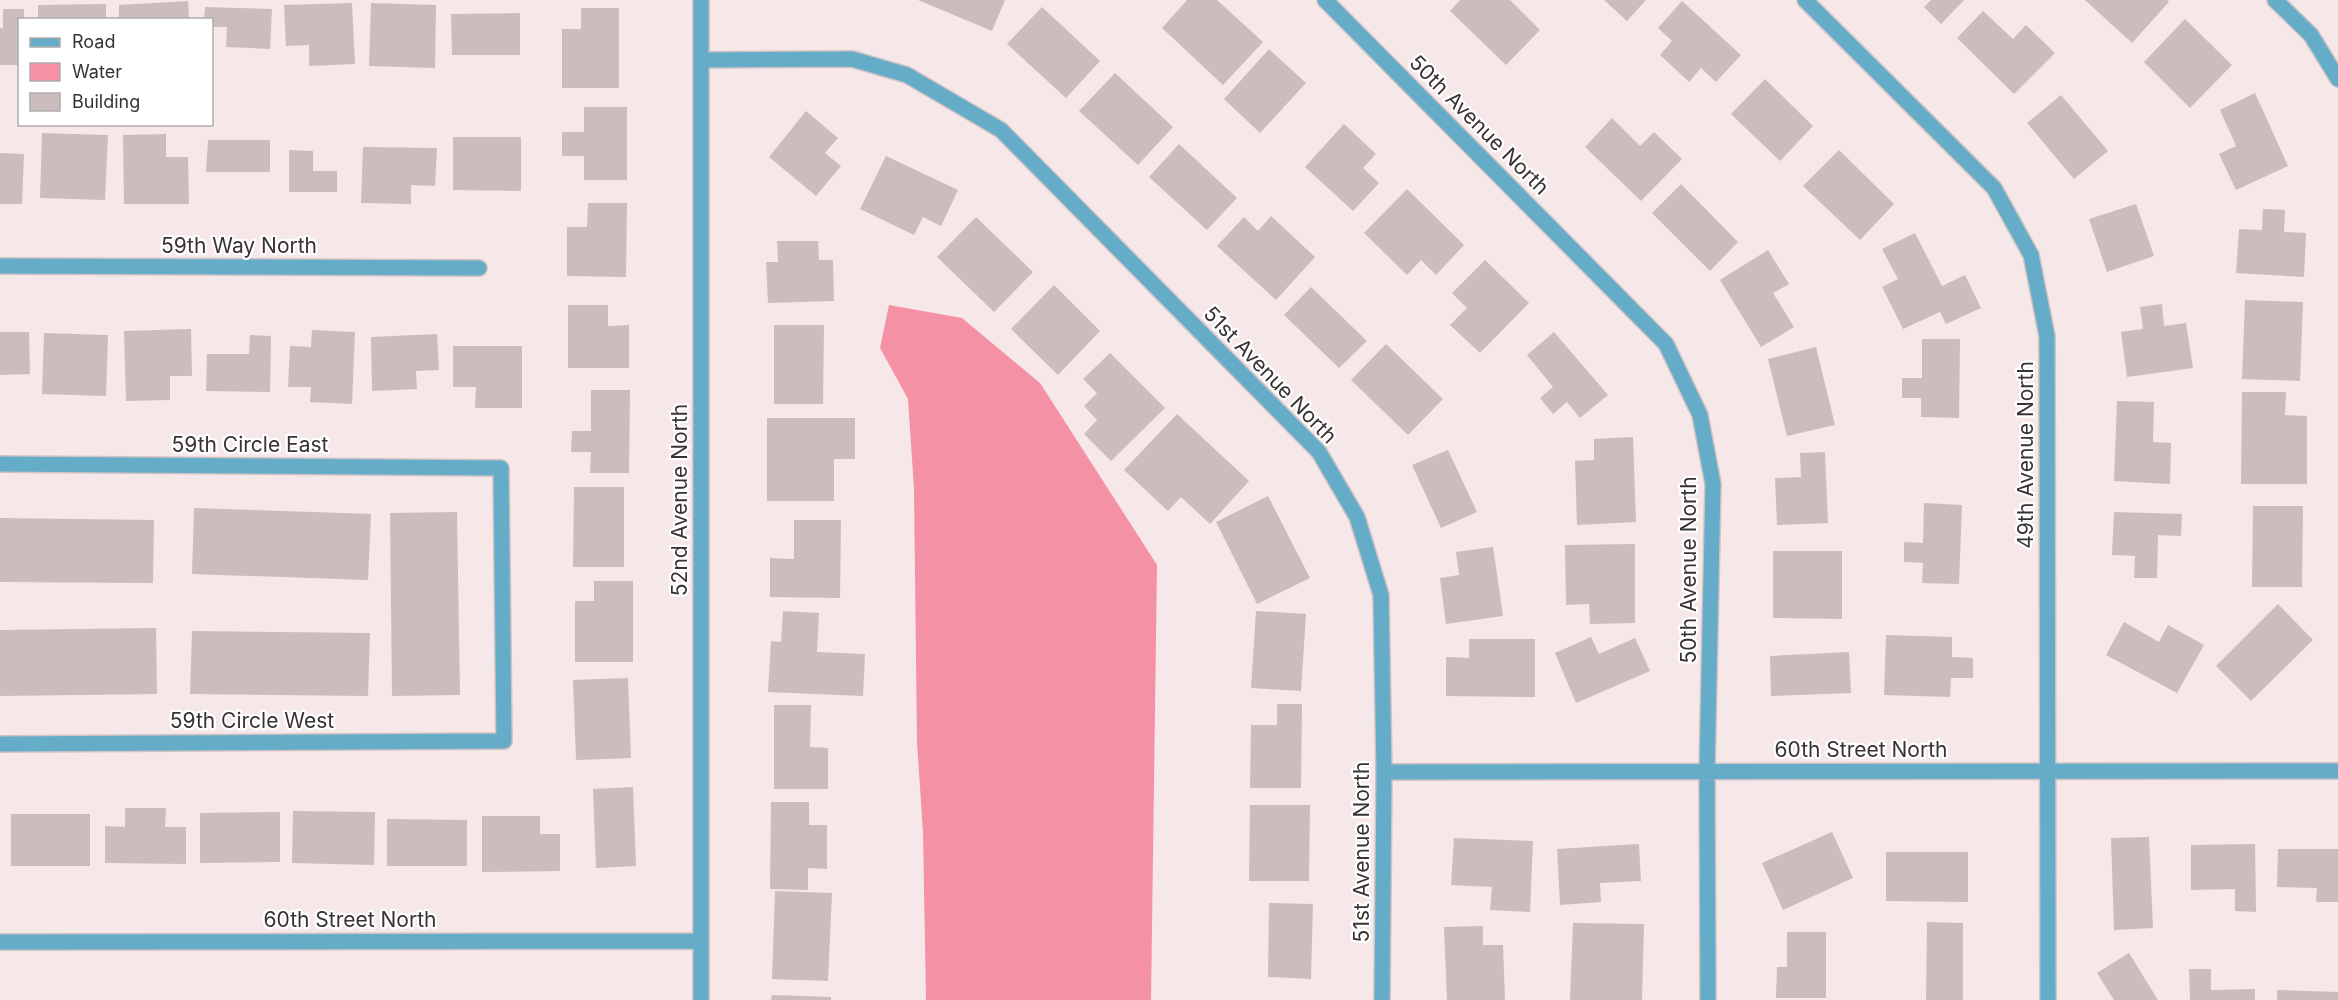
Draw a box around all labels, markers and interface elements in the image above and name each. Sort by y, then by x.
legend [18,18,213,126]
text: Road [72,31,115,52]
street label: 50th Avenue North [1404,50,1554,200]
text: Water [72,61,122,82]
text: Building [72,91,140,112]
street label: 59th Way North [161,233,317,258]
street label: 51st Avenue North [1199,301,1342,448]
street label: 49th Avenue North [2013,361,2038,549]
street label: 52nd Avenue North [667,404,692,596]
street label: 59th Circle East [172,432,329,457]
street label: 50th Avenue North [1676,476,1701,664]
street label: 59th Circle West [170,708,334,733]
street label: 60th Street North [1775,737,1947,762]
street label: 51st Avenue North [1349,762,1374,942]
street label: 60th Street North [264,907,436,932]

